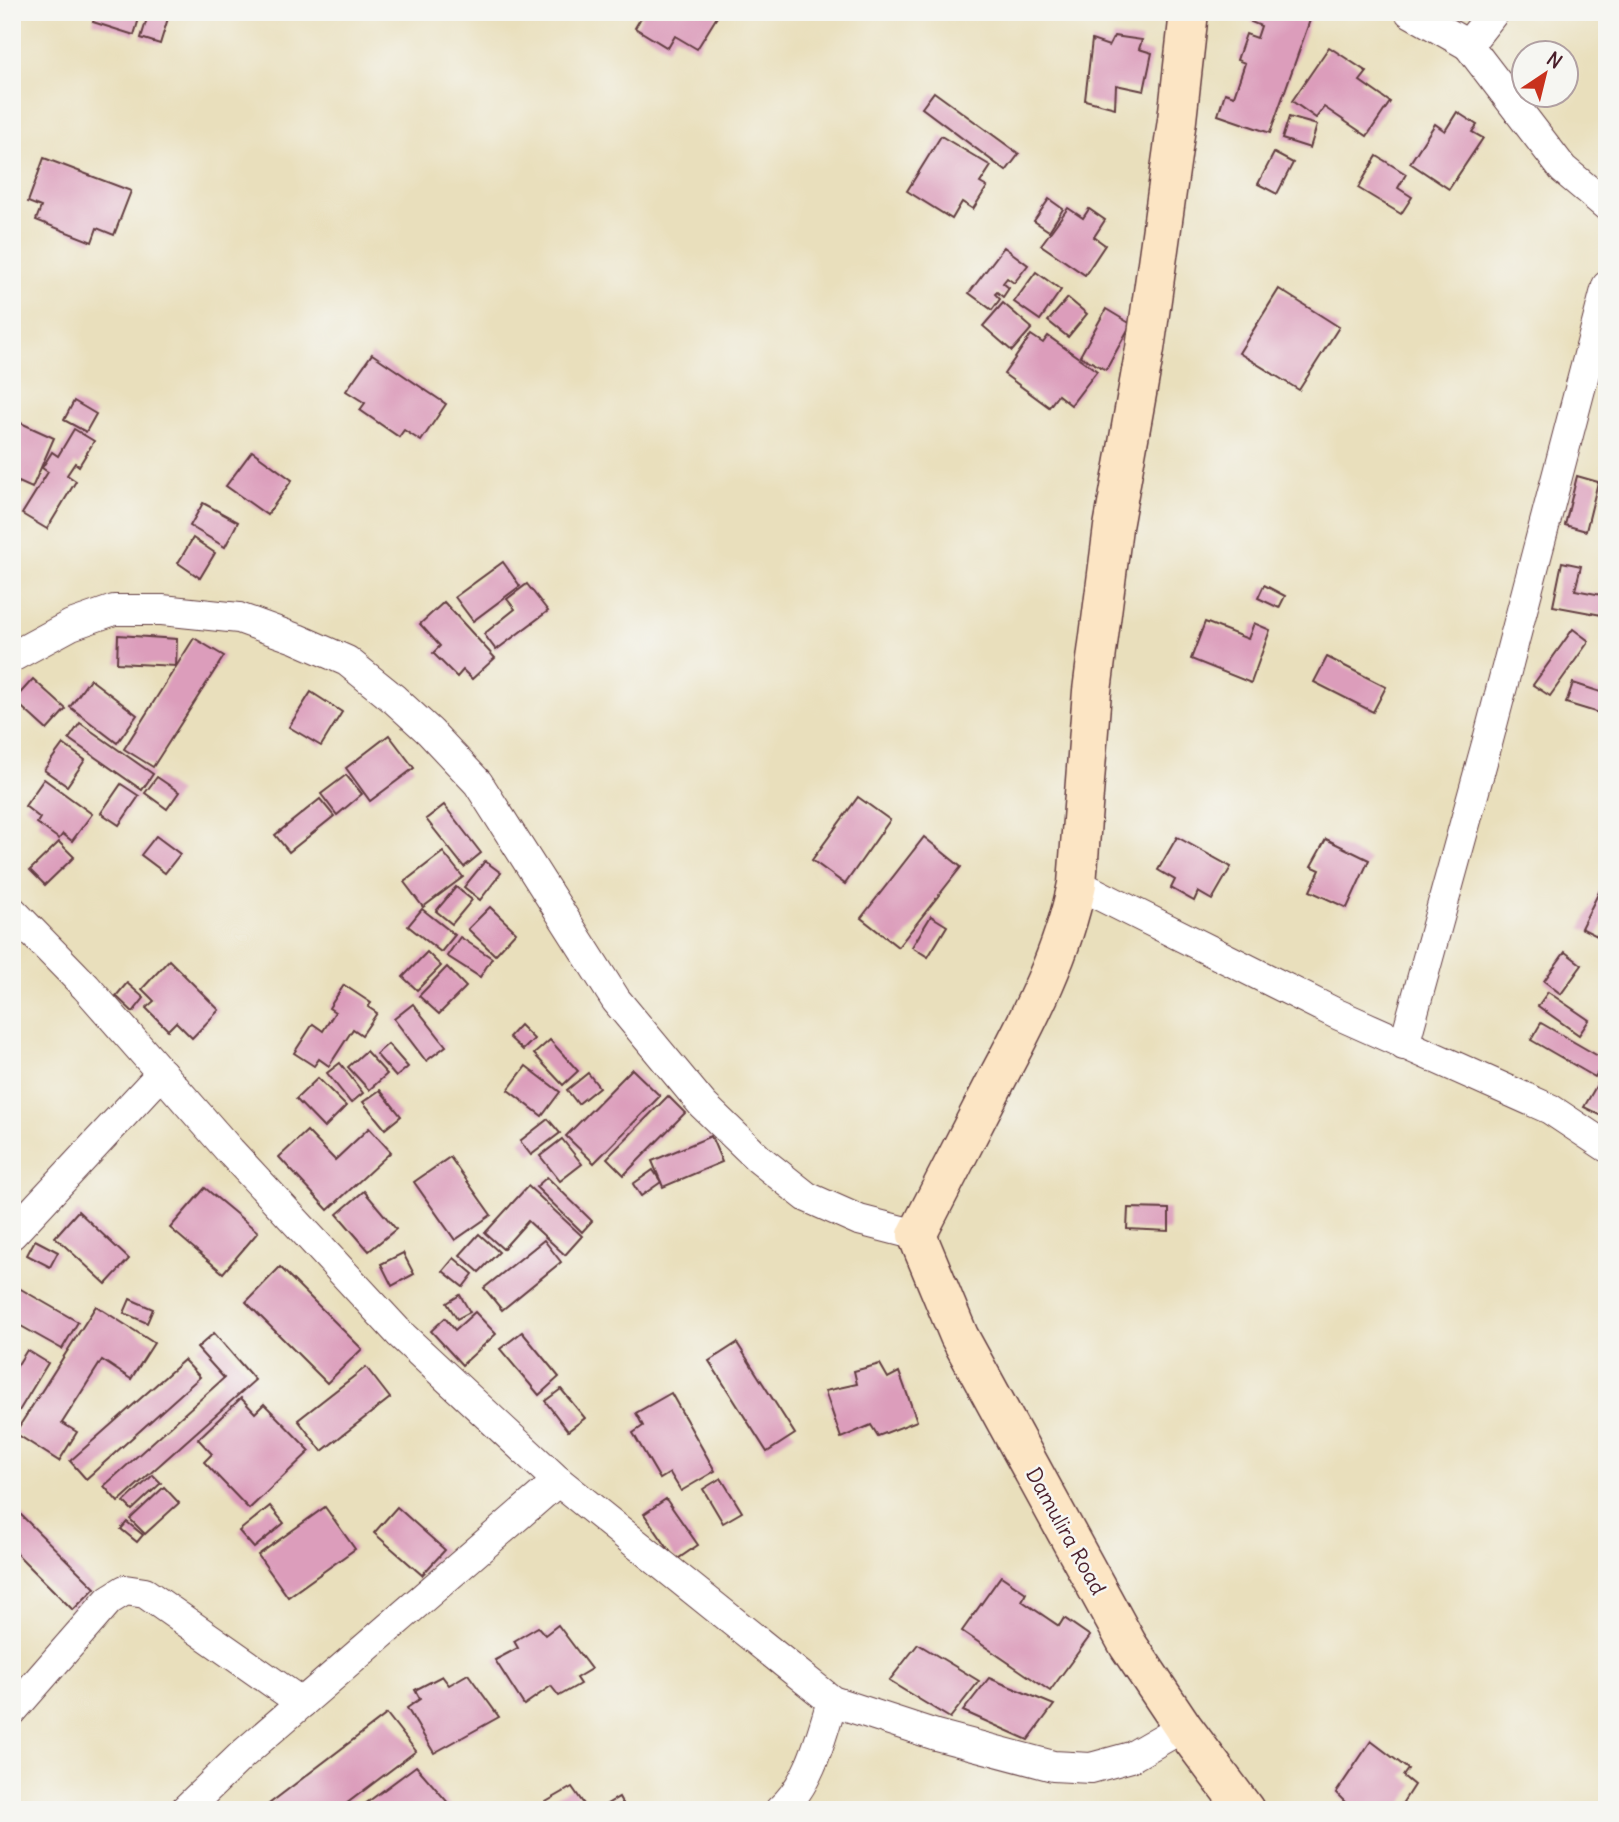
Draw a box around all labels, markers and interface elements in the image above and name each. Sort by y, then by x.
north arrow [1510,38,1580,108]
text: N [1542,46,1567,74]
street label: Damulira Road [1020,1463,1112,1599]

